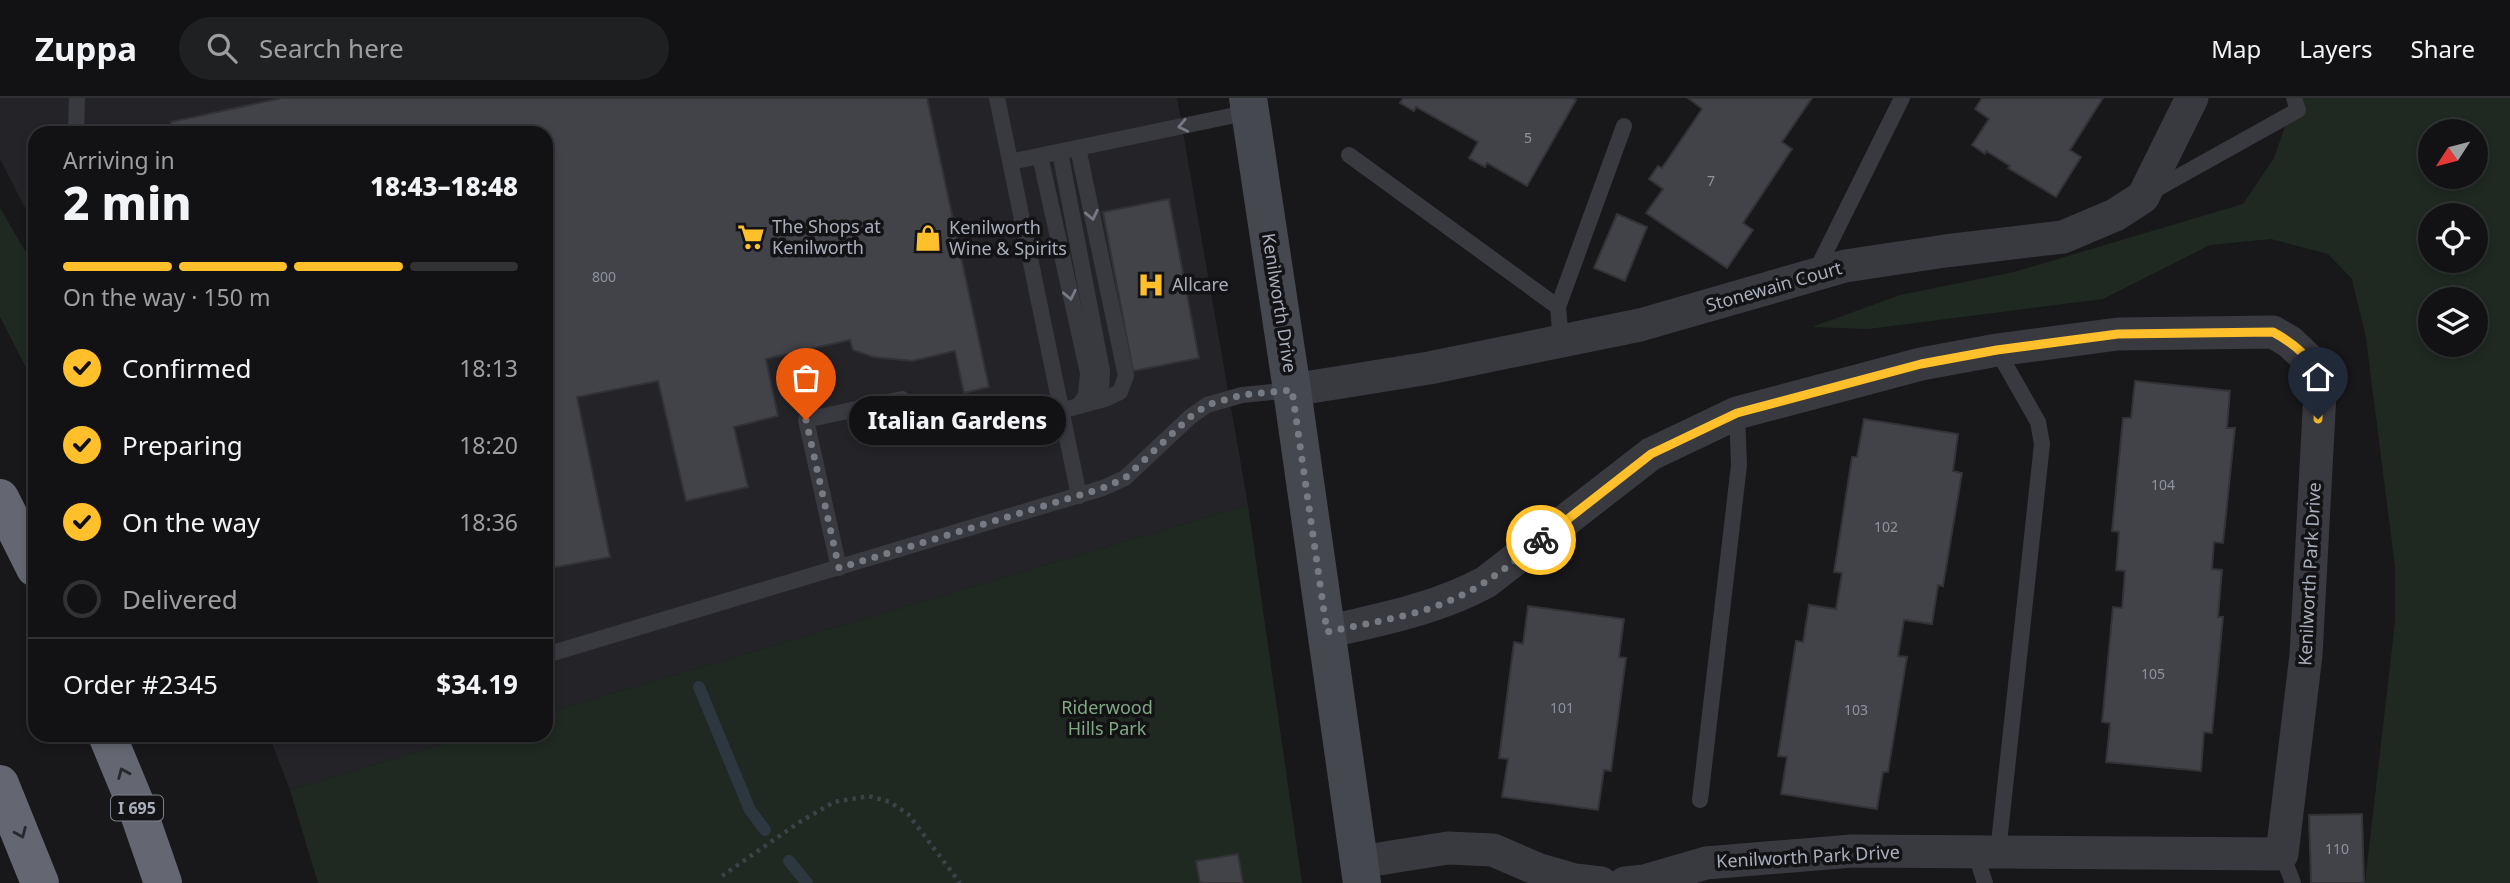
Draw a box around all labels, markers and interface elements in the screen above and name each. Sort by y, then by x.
search box [179,17,669,80]
text: Zuppa [35,26,137,71]
icon: search [203,29,241,67]
text: Search here [259,30,404,66]
text: Map [2211,32,2261,65]
text: Layers [2299,32,2373,65]
text: Share [2411,32,2475,65]
one-way arrow [1177,117,1189,132]
north arrow [2418,119,2488,189]
map controls [2418,119,2488,357]
house number: 5 [1524,128,1532,147]
text: Arriving in [63,144,175,176]
text: 18:43–18:48 [370,168,518,204]
text: 2 min [63,171,192,233]
house number: 7 [1707,171,1715,190]
button: locate [2418,203,2488,273]
one-way arrow [1083,209,1098,221]
place label: The Shops at Kenilworth [772,214,881,259]
place label: Kenilworth Wine & Spirits [949,215,1067,260]
supermarket icon: The Shops at Kenilworth [736,222,766,252]
shop icon: Kenilworth Wine & Spirits [913,223,943,253]
street label: Kenilworth Drive [1257,231,1303,374]
street label: Stonewain Court [1703,255,1845,317]
house number: 800 [592,267,616,286]
hospital icon: Allcare [1136,270,1166,300]
place label: Allcare [1172,272,1229,296]
text: On the way · 150 m [63,281,270,313]
button: layers [2418,287,2488,357]
one-way arrow [1062,289,1077,301]
pin [2288,347,2348,419]
pin [776,348,836,420]
icon: check [63,349,101,387]
text: Confirmed [122,350,252,386]
text: 18:13 [459,352,518,384]
icon: home [2299,358,2337,396]
icon: bag [787,359,825,397]
callout: Italian Gardens [848,396,1065,444]
text: Italian Gardens [868,404,1047,436]
icon: check [63,426,101,464]
text: Preparing [122,427,243,463]
text: 18:20 [459,429,518,461]
house number: 104 [2151,475,2175,494]
street label: Kenilworth Park Drive [2292,482,2326,666]
icon: check [63,503,101,541]
text: On the way [122,504,260,540]
courier [1506,505,1576,575]
text: 18:36 [459,506,518,538]
house number: 102 [1874,517,1898,536]
icon: bike [1522,521,1560,559]
text: Delivered [122,581,238,617]
house number: 105 [2141,664,2165,683]
text: Order #2345 [63,666,218,702]
text: $34.19 [436,666,518,702]
park label: Riderwood Hills Park [1061,695,1153,740]
house number: 101 [1550,698,1574,717]
house number: 103 [1844,700,1868,719]
one-way arrow [117,768,131,780]
road number: I 695 [111,796,163,820]
one-way arrow [13,826,27,838]
street label: Kenilworth Park Drive [1716,839,1900,873]
house number: 110 [2325,839,2349,858]

